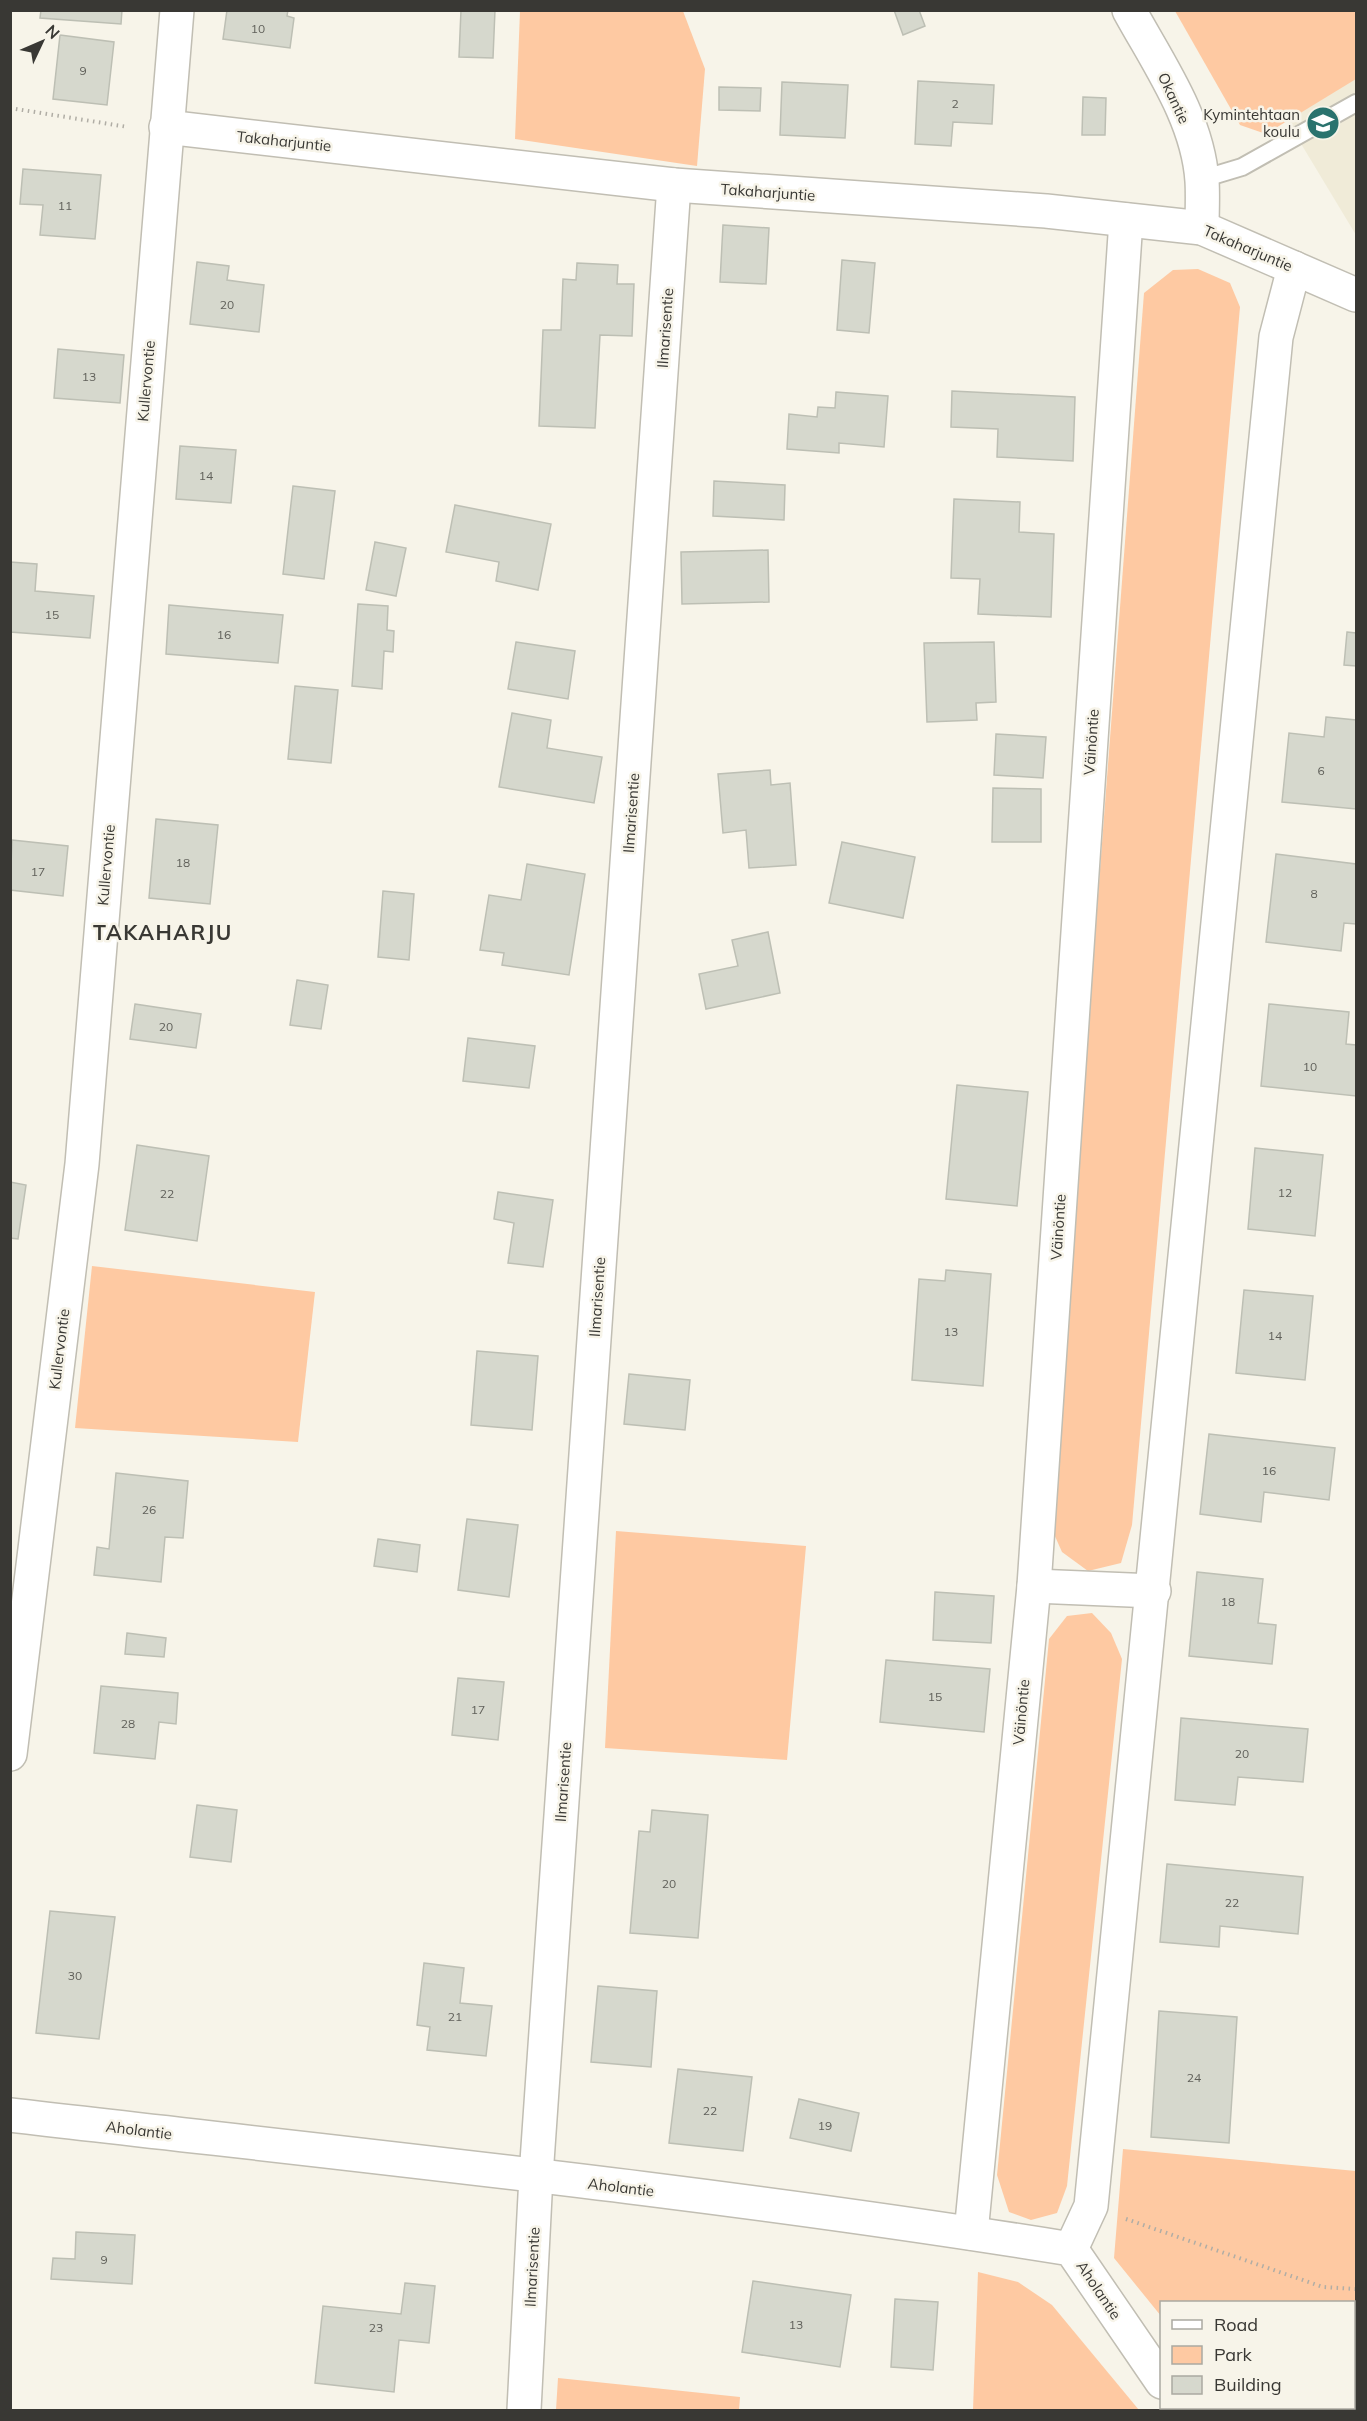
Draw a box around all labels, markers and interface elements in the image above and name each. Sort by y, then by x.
north arrow [12,12,72,72]
text: N [41,20,64,43]
house number: 10 [251,21,265,36]
house number: 9 [79,63,87,78]
street label: Okantie [1154,70,1194,126]
house number: 2 [951,96,959,111]
place label: Kymintehtaan koulu [1203,105,1300,141]
school or university icon: Kymintehtaan koulu [1305,105,1341,141]
street label: Takaharjuntie [236,127,332,155]
street label: Takaharjuntie [720,179,816,205]
house number: 11 [58,198,72,213]
street label: Takaharjuntie [1201,221,1295,275]
street label: Ilmarisentie [653,287,677,369]
house number: 20 [220,297,234,312]
street label: Kullervontie [133,340,159,422]
house number: 13 [82,369,96,384]
house number: 14 [199,468,213,483]
house number: 15 [45,607,59,622]
house number: 16 [217,627,231,642]
street label: Väinöntie [1079,708,1103,776]
house number: 6 [1317,763,1325,778]
street label: Ilmarisentie [619,772,643,854]
street label: Kullervontie [93,824,119,906]
house number: 18 [176,855,190,870]
house number: 17 [31,864,45,879]
house number: 8 [1310,886,1318,901]
district label: TAKAHARJU [93,919,233,945]
house number: 20 [159,1019,173,1034]
house number: 10 [1303,1059,1317,1074]
house number: 12 [1278,1185,1292,1200]
house number: 22 [160,1186,174,1201]
street label: Väinöntie [1046,1193,1070,1261]
street label: Ilmarisentie [585,1256,609,1338]
street label: Kullervontie [45,1307,73,1391]
house number: 13 [944,1324,958,1339]
house number: 14 [1268,1328,1282,1343]
house number: 16 [1262,1463,1276,1478]
house number: 26 [142,1502,156,1517]
house number: 18 [1221,1594,1235,1609]
street label: Väinöntie [1009,1678,1033,1746]
house number: 15 [928,1689,942,1704]
house number: 17 [471,1702,485,1717]
house number: 28 [121,1716,135,1731]
street label: Ilmarisentie [551,1741,575,1823]
house number: 20 [1235,1746,1249,1761]
house number: 20 [662,1876,676,1891]
house number: 22 [1225,1895,1239,1910]
house number: 30 [68,1968,82,1983]
house number: 21 [448,2009,462,2024]
house number: 24 [1187,2070,1201,2085]
house number: 22 [703,2103,717,2118]
street label: Aholantie [105,2117,173,2143]
house number: 19 [818,2118,832,2133]
street label: Aholantie [587,2174,655,2200]
street label: Ilmarisentie [520,2227,544,2307]
house number: 9 [100,2252,108,2267]
street label: Aholantie [1072,2257,1126,2323]
legend [1160,2301,1355,2409]
text: Road [1214,2313,1258,2336]
house number: 13 [789,2317,803,2332]
house number: 23 [369,2320,383,2335]
text: Park [1214,2343,1253,2366]
text: Building [1214,2373,1282,2396]

